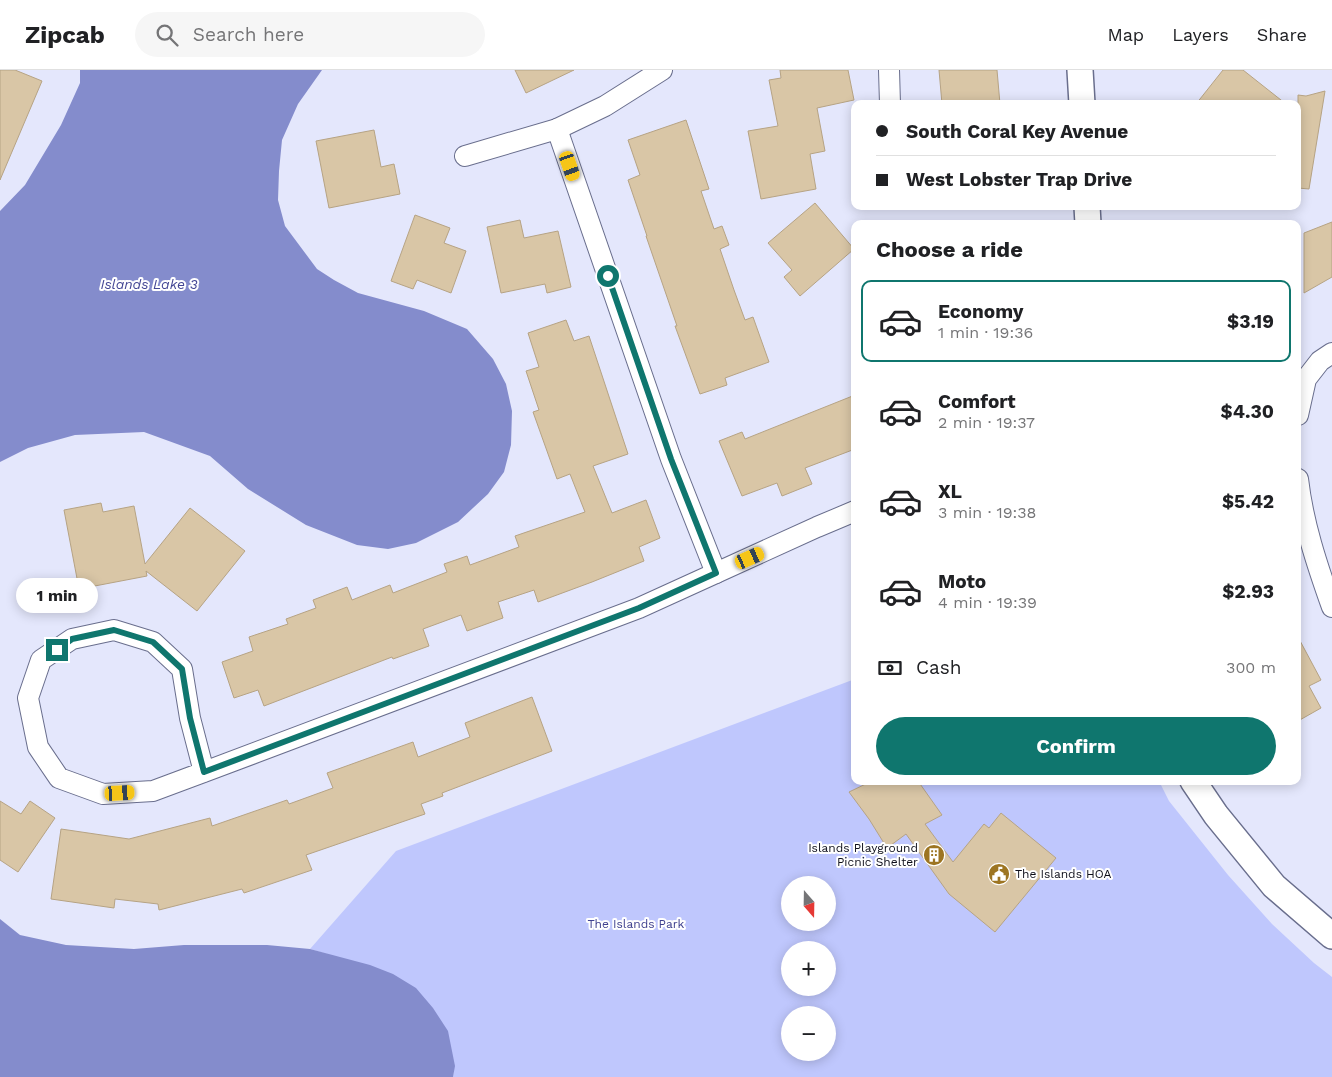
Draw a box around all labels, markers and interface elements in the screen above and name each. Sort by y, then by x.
search box [135,12,485,57]
text: Zipcab [25,21,105,49]
icon: search [153,21,181,49]
text: Search here [193,23,304,46]
text: Map [1107,24,1144,45]
text: Layers [1172,24,1229,45]
text: Share [1257,24,1307,45]
text: South Coral Key Avenue [906,120,1128,143]
car [558,149,581,183]
text: West Lobster Trap Drive [906,168,1132,191]
text: Choose a ride [876,237,1023,262]
route start [597,265,619,287]
water label: Islands Lake 3 [100,276,198,292]
icon: car [878,299,923,344]
text: Economy [938,300,1023,323]
text: $3.19 [1227,310,1274,333]
text: 1 min · 19:36 [938,323,1033,342]
icon: car [878,389,923,434]
text: Comfort [938,390,1016,413]
text: $4.30 [1221,400,1274,423]
text: 2 min · 19:37 [938,413,1035,432]
icon: car [878,479,923,524]
text: XL [938,480,962,503]
text: $5.42 [1222,490,1274,513]
text: 3 min · 19:38 [938,503,1036,522]
car [733,545,766,571]
icon: car [878,569,923,614]
text: Moto [938,570,986,593]
callout: 1 min [16,578,98,612]
text: $2.93 [1222,580,1274,603]
text: 1 min [36,586,78,605]
text: 4 min · 19:39 [938,593,1037,612]
route end [46,639,68,661]
icon: cash [876,654,904,682]
text: Cash [916,656,962,679]
text: 300 m [1226,658,1276,677]
button: Confirm [876,717,1276,775]
car [104,785,135,801]
place label: Islands Playground Picnic Shelter [808,841,918,869]
building icon: Islands Playground Picnic Shelter [922,843,946,867]
public building icon: The Islands HOA [987,862,1011,886]
place label: The Islands HOA [1015,867,1112,881]
north arrow [781,876,836,931]
map controls [781,876,836,1061]
park label: The Islands Park [588,917,685,931]
button: + [781,941,836,996]
button: − [781,1006,836,1061]

